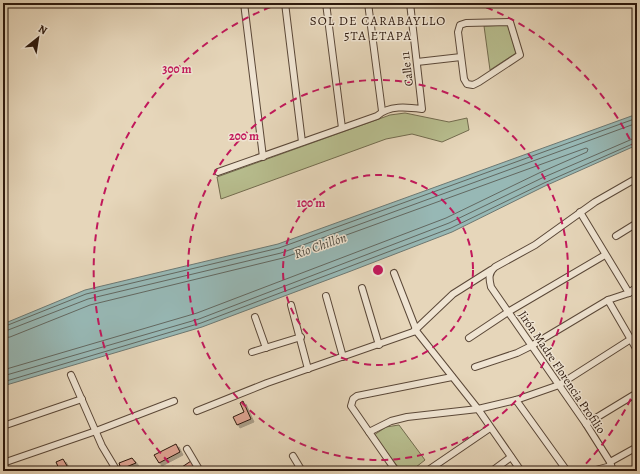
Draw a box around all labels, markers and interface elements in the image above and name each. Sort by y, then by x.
district label: SOL DE CARABAYLLO 5TA ETAPA [310,12,446,44]
north arrow [18,18,58,58]
text: N [36,21,50,38]
street label: Calle 11 [397,51,417,87]
text: 300 m [162,61,192,77]
text: 200 m [229,128,259,144]
text: 100 m [297,195,325,211]
water label: Río Chillón [292,229,349,262]
centre of rings [371,263,385,277]
street label: Jirón Madre Florencia Profilio [515,307,609,437]

